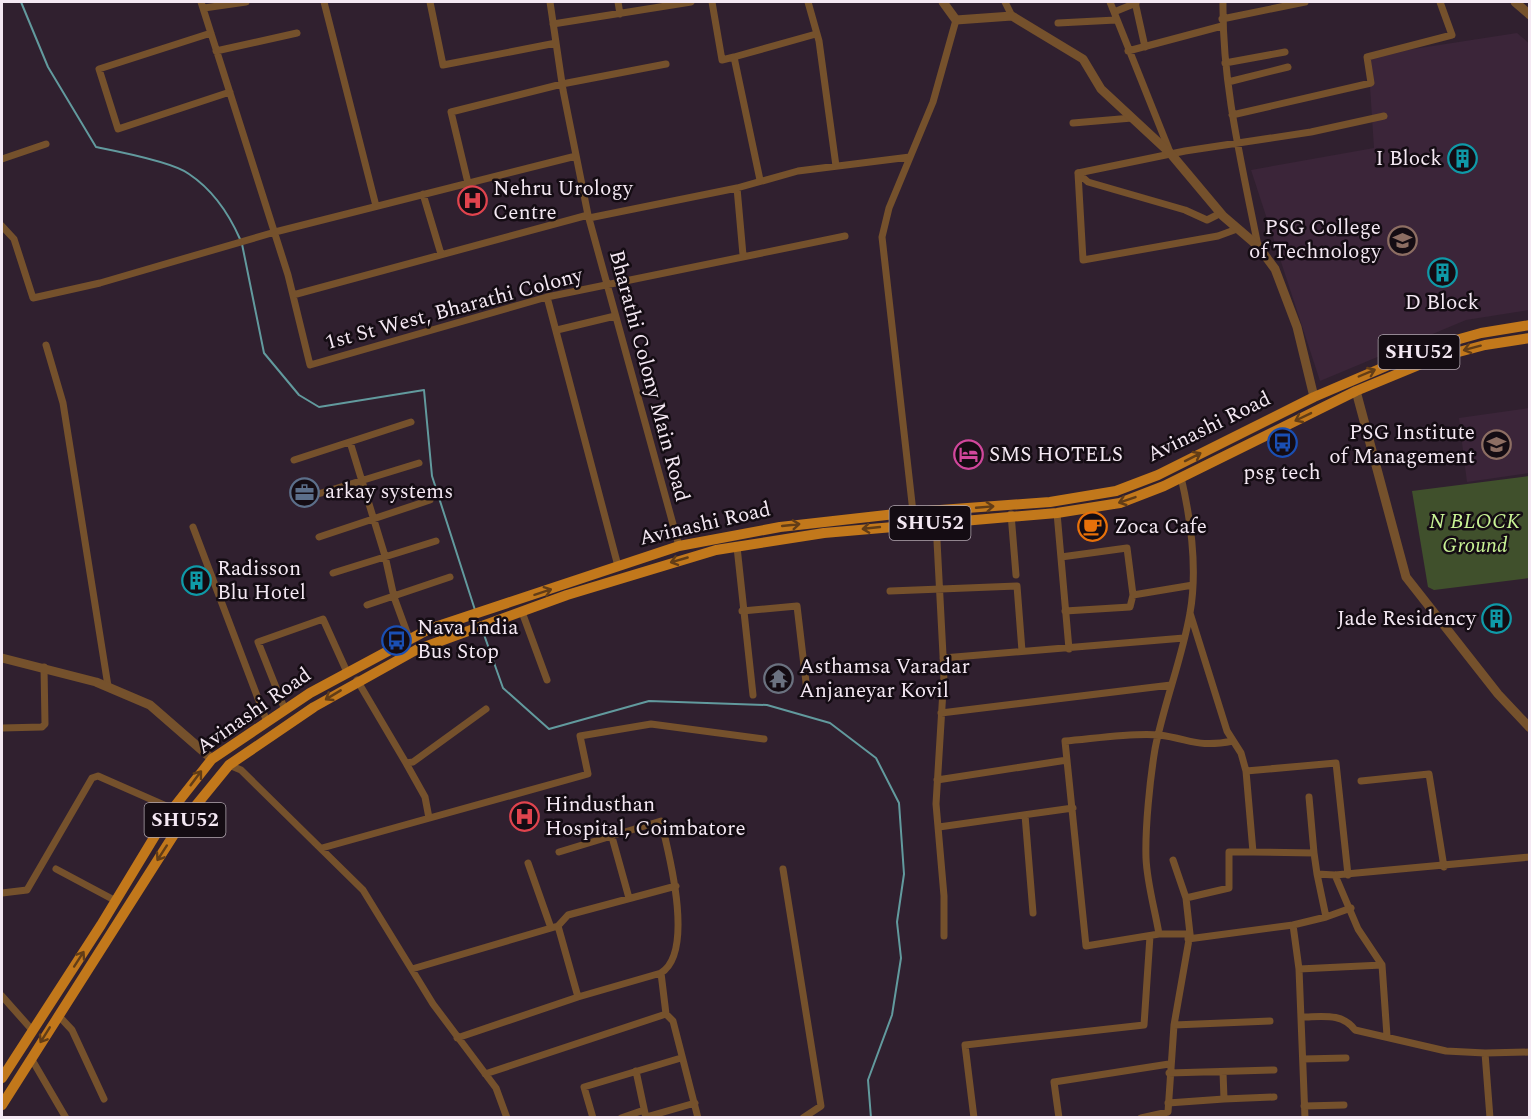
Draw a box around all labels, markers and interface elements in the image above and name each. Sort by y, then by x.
place label: I Block [1376,143,1442,175]
building icon: I Block [1447,143,1479,175]
place label: Nehru Urology Centre [493,173,634,229]
hospital icon: Nehru Urology Centre [456,185,488,217]
place label: PSG College of Technology [1249,212,1382,268]
school or university icon: PSG College of Technology [1386,224,1418,256]
street label: Bharathi Colony Main Road [600,247,698,505]
building icon: D Block [1426,256,1458,288]
street label: 1st St West, Bharathi Colony [322,259,587,359]
place label: D Block [1405,287,1480,319]
road number: SHU52 [1378,335,1460,369]
one-way arrow [1463,343,1482,354]
one-way arrow [1358,367,1376,378]
street label: Avinashi Road [1142,383,1276,471]
one-way arrow [1295,412,1313,424]
place label: PSG Institute of Management [1329,417,1475,473]
bus stop icon: psg tech [1266,426,1298,458]
school or university icon: PSG Institute of Management [1480,429,1512,461]
hotel icon: SMS HOTELS [952,439,984,471]
place label: SMS HOTELS [989,439,1123,471]
one-way arrow [1183,451,1201,462]
place label: psg tech [1243,457,1321,489]
office icon: arkay systems [288,476,320,508]
place label: arkay systems [325,476,453,508]
street label: Avinashi Road [636,493,774,555]
one-way arrow [1118,495,1137,506]
one-way arrow [975,501,995,512]
road number: SHU52 [890,506,970,540]
park label: N BLOCK Ground [1429,506,1521,562]
cafe icon: Zoca Cafe [1077,511,1109,543]
place label: Zoca Cafe [1114,511,1207,543]
one-way arrow [781,519,801,530]
one-way arrow [861,523,881,534]
place label: Radisson Blu Hotel [217,553,306,609]
one-way arrow [670,555,689,566]
building icon: Radisson Blu Hotel [180,565,212,597]
one-way arrow [533,585,552,596]
place label: Jade Residency [1337,603,1477,635]
building icon: Jade Residency [1481,603,1513,635]
place label: Nava India Bus Stop [417,612,519,668]
bus stop icon: Nava India Bus Stop [380,624,412,656]
place label: Asthamsa Varadar Anjaneyar Kovil [799,651,970,707]
street label: Avinashi Road [190,659,318,763]
temple icon: Asthamsa Varadar Anjaneyar Kovil [762,663,794,695]
one-way arrow [325,689,342,701]
one-way arrow [190,770,203,786]
place label: Hindusthan Hospital, Coimbatore [545,789,746,845]
hospital icon: Hindusthan Hospital, Coimbatore [508,801,540,833]
road number: SHU52 [144,803,225,837]
one-way arrow [155,845,168,862]
one-way arrow [74,951,86,968]
one-way arrow [39,1026,51,1043]

